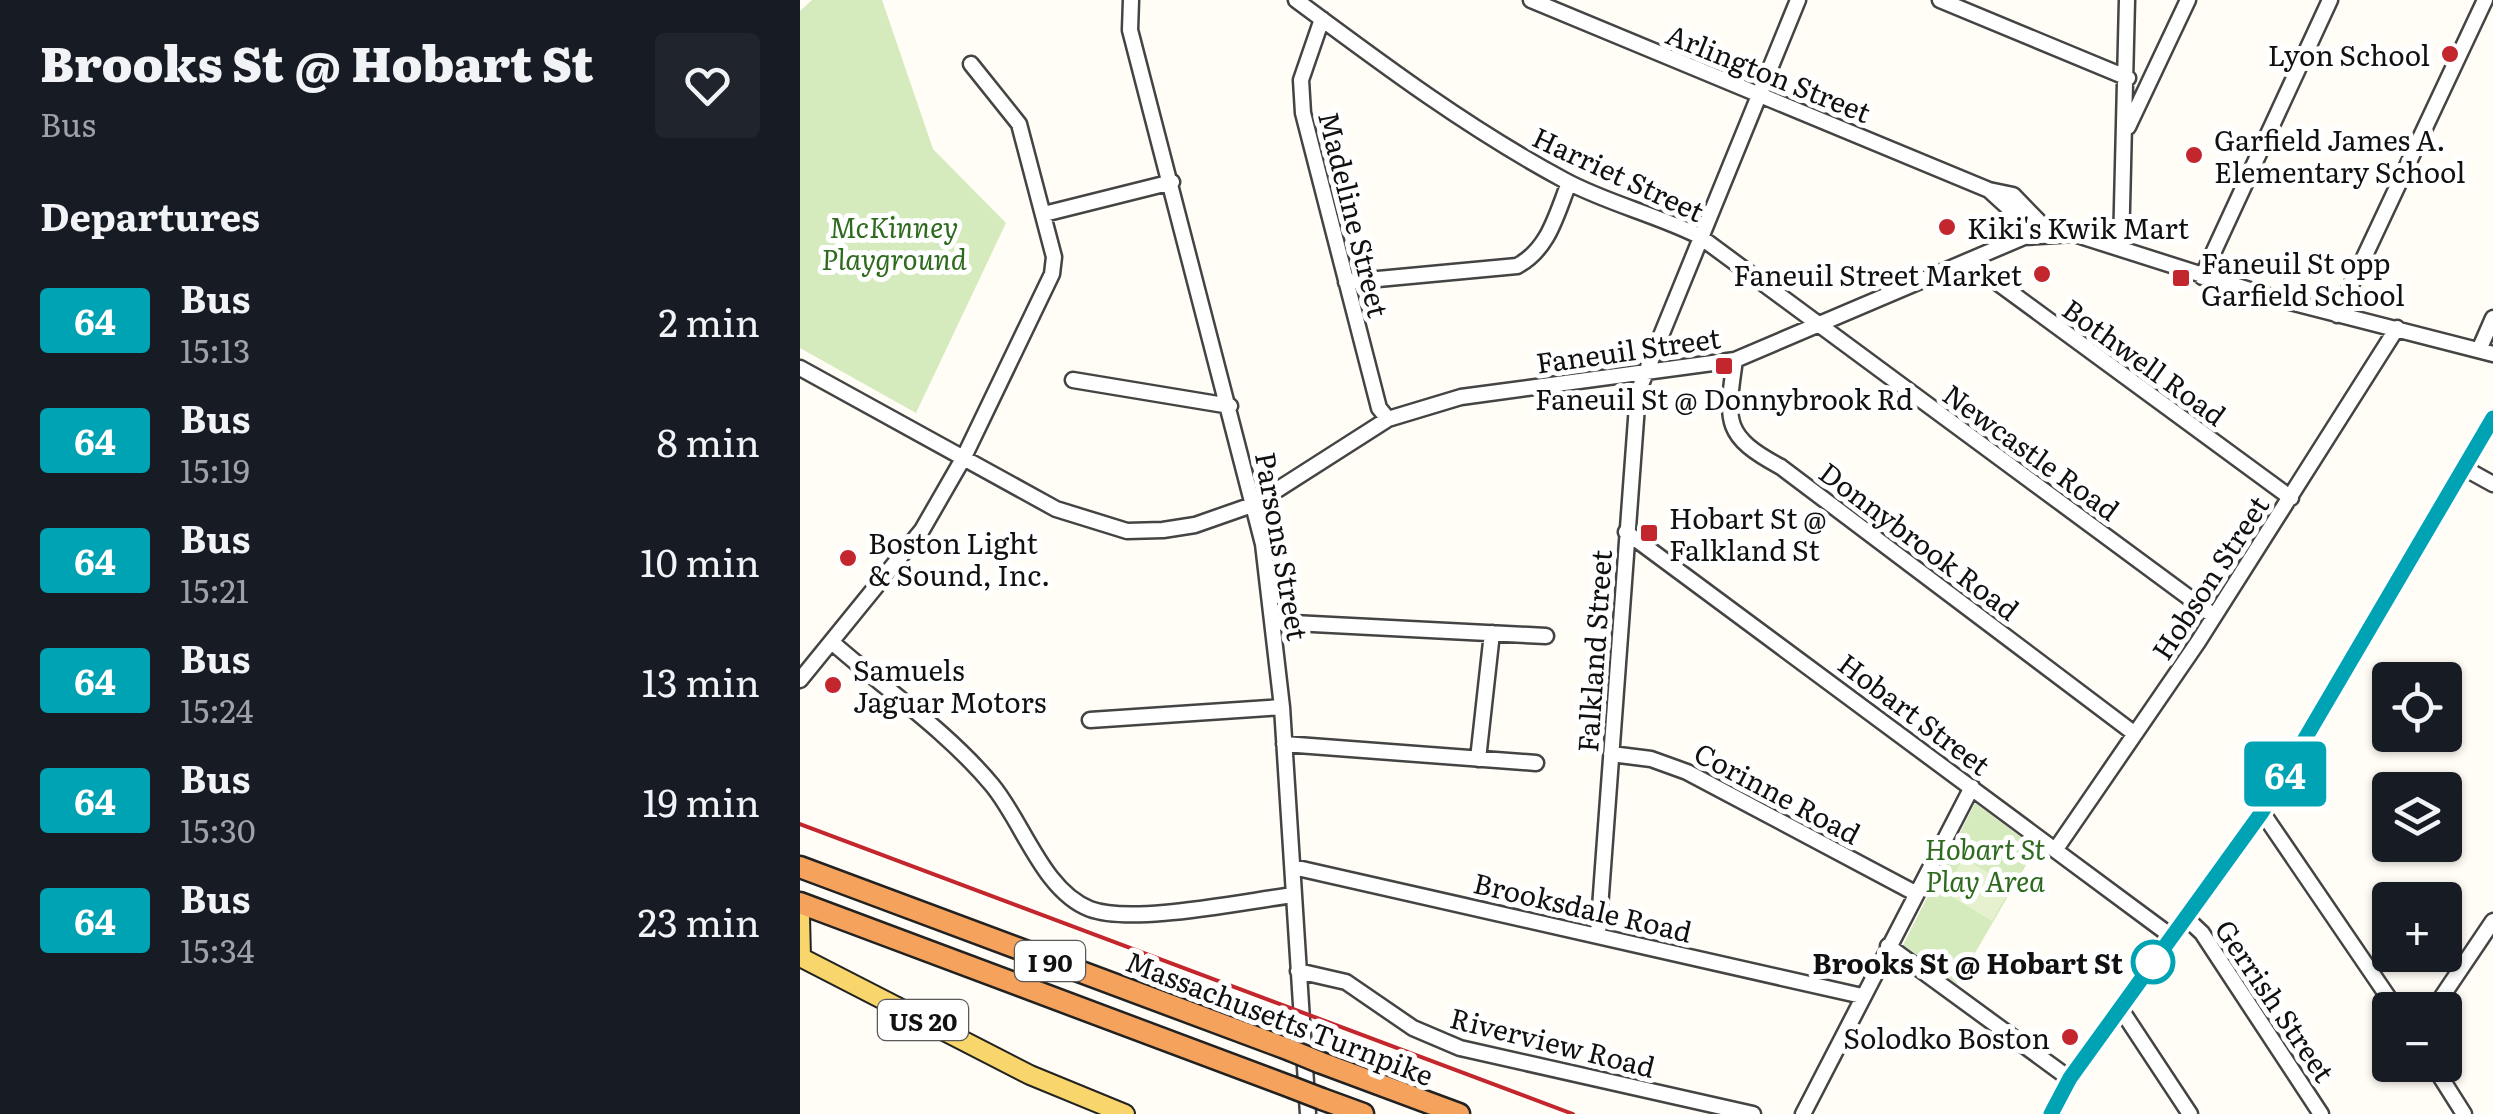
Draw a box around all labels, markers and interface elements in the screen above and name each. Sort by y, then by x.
street label: Arlington Street [1660,12,1878,132]
text: Brooks St @ Hobart St [40,26,594,97]
button: heart [655,33,760,138]
place label: Lyon School [2268,33,2430,75]
marker: Lyon School [2439,43,2461,65]
text: Bus [40,99,96,147]
street label: Madeline Street [1309,107,1401,322]
street label: Harriet Street [1526,115,1712,231]
place label: Garfield James A. Elementary School [2214,118,2465,192]
marker: Garfield James A. Elementary School [2183,144,2205,166]
text: Departures [40,186,260,243]
park label: McKinney Playground [821,205,967,279]
place label: Kiki's Kwik Mart [1967,206,2190,248]
marker: Kiki's Kwik Mart [1936,216,1958,238]
place label: Faneuil St opp Garfield School [2201,241,2405,315]
place label: Faneuil Street Market [1733,253,2023,295]
marker: Faneuil Street Market [2031,263,2053,285]
marker: Faneuil St opp Garfield School [2170,267,2192,289]
text: Bus [180,268,251,325]
street label: Bothwell Road [2054,287,2236,435]
text: 2 min [658,292,760,349]
text: 64 [74,294,116,346]
street label: Faneuil Street [1533,315,1724,383]
text: 15:13 [180,325,250,373]
marker: Faneuil St @ Donnybrook Rd [1713,355,1735,377]
street label: Newcastle Road [1935,372,2129,530]
place label: Faneuil St @ Donnybrook Rd [1535,377,1913,419]
text: Bus [180,388,251,445]
text: 8 min [657,412,760,469]
text: 64 [74,414,116,466]
text: 15:19 [180,445,250,493]
street label: Parsons Street [1246,449,1320,644]
street label: Donnybrook Road [1811,451,2029,629]
street label: Hobson Street [2140,486,2278,667]
place label: Hobart St @ Falkland St [1669,496,1827,570]
text: Bus [180,508,251,565]
place label: Boston Light & Sound, Inc. [868,521,1050,595]
marker: Hobart St @ Falkland St [1638,522,1660,544]
text: 10 min [640,532,760,589]
text: 64 [74,534,116,586]
marker: Boston Light & Sound, Inc. [837,547,859,569]
street label: Falkland Street [1565,548,1621,754]
text: 15:21 [180,565,249,613]
text: Bus [180,628,251,685]
street label: Hobart Street [1830,642,2000,785]
place label: Samuels Jaguar Motors [853,648,1046,722]
text: 13 min [642,652,760,709]
text: 64 [74,654,116,706]
map controls [2372,662,2462,1082]
button: locate [2372,662,2462,752]
marker: Samuels Jaguar Motors [822,674,844,696]
text: 15:24 [180,685,253,733]
street label: Corinne Road [1687,731,1869,853]
line badge: 64 [2240,742,2330,806]
text: Bus [180,748,251,805]
text: 64 [2264,748,2306,800]
text: 19 min [642,772,760,829]
button: layers [2372,772,2462,862]
text: 64 [74,774,116,826]
text: 15:30 [180,805,255,853]
park label: Hobart St Play Area [1925,827,2045,901]
street label: Brooksdale Road [1470,860,1696,952]
text: Bus [180,868,251,925]
button: + [2372,882,2462,972]
text: 23 min [638,892,760,949]
text: 64 [74,894,116,946]
street label: Gerrish Street [2206,910,2346,1090]
text: 15:34 [180,925,254,973]
street label: Massachusetts Turnpike [1120,939,1440,1095]
road number: I 90 [1015,941,1085,981]
place label: Brooks St @ Hobart St [1812,941,2124,983]
marker: Brooks St @ Hobart St [2132,941,2174,983]
button: − [2372,992,2462,1082]
street label: Riverview Road [1446,995,1660,1087]
road number: US 20 [878,1000,968,1040]
place label: Solodko Boston [1843,1016,2050,1058]
marker: Solodko Boston [2059,1026,2081,1048]

